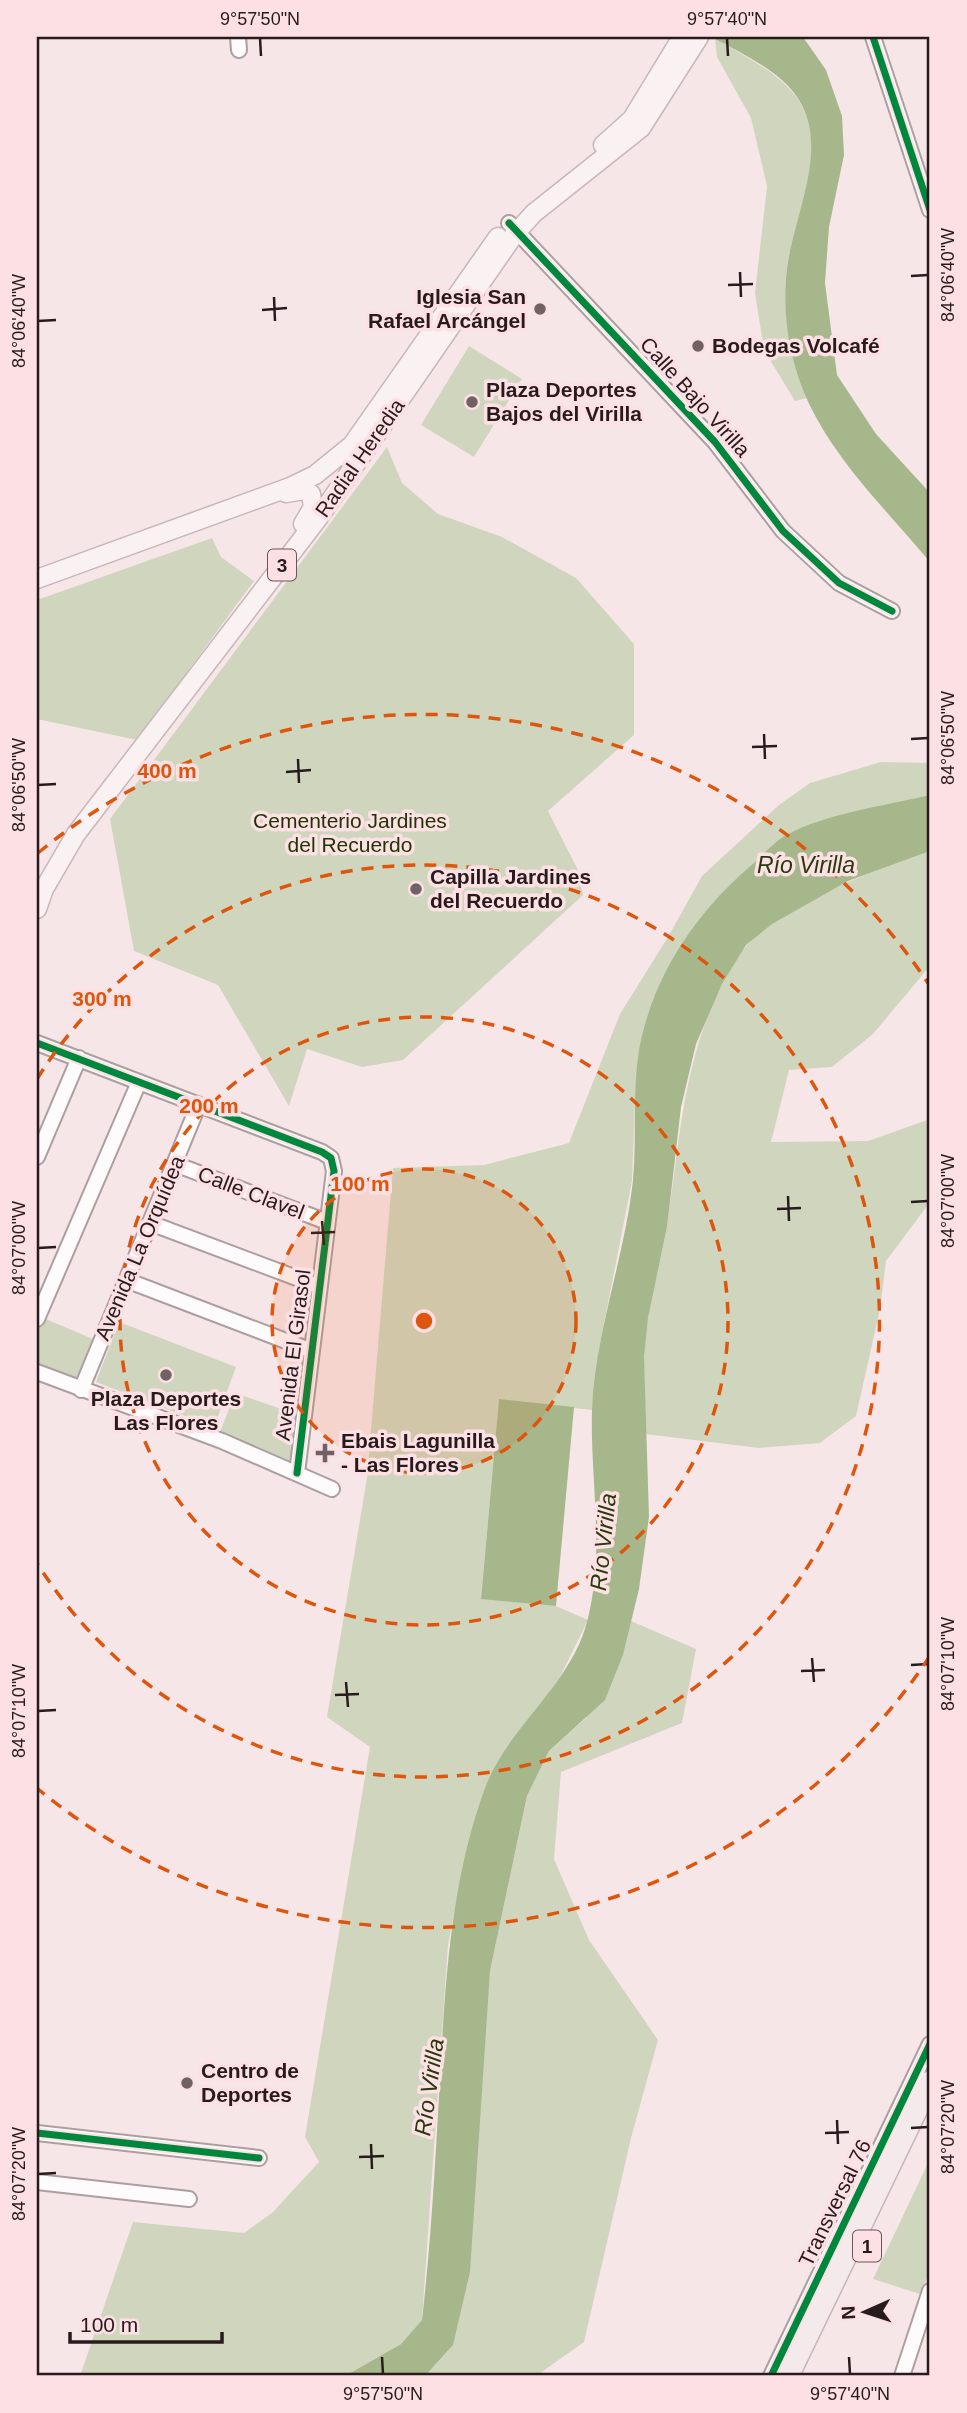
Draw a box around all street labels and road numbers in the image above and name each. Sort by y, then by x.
street label: Calle Bajo Virilla [636,332,755,461]
street label: Radial Heredia [310,394,409,521]
road number: 3 [268,550,296,580]
street label: Avenida La Orquídea [90,1152,189,1343]
street label: Calle Clavel [195,1162,308,1223]
street label: Avenida El Girasol [271,1268,314,1442]
street label: Transversal 76 [794,2136,875,2270]
road number: 1 [853,2230,881,2262]

